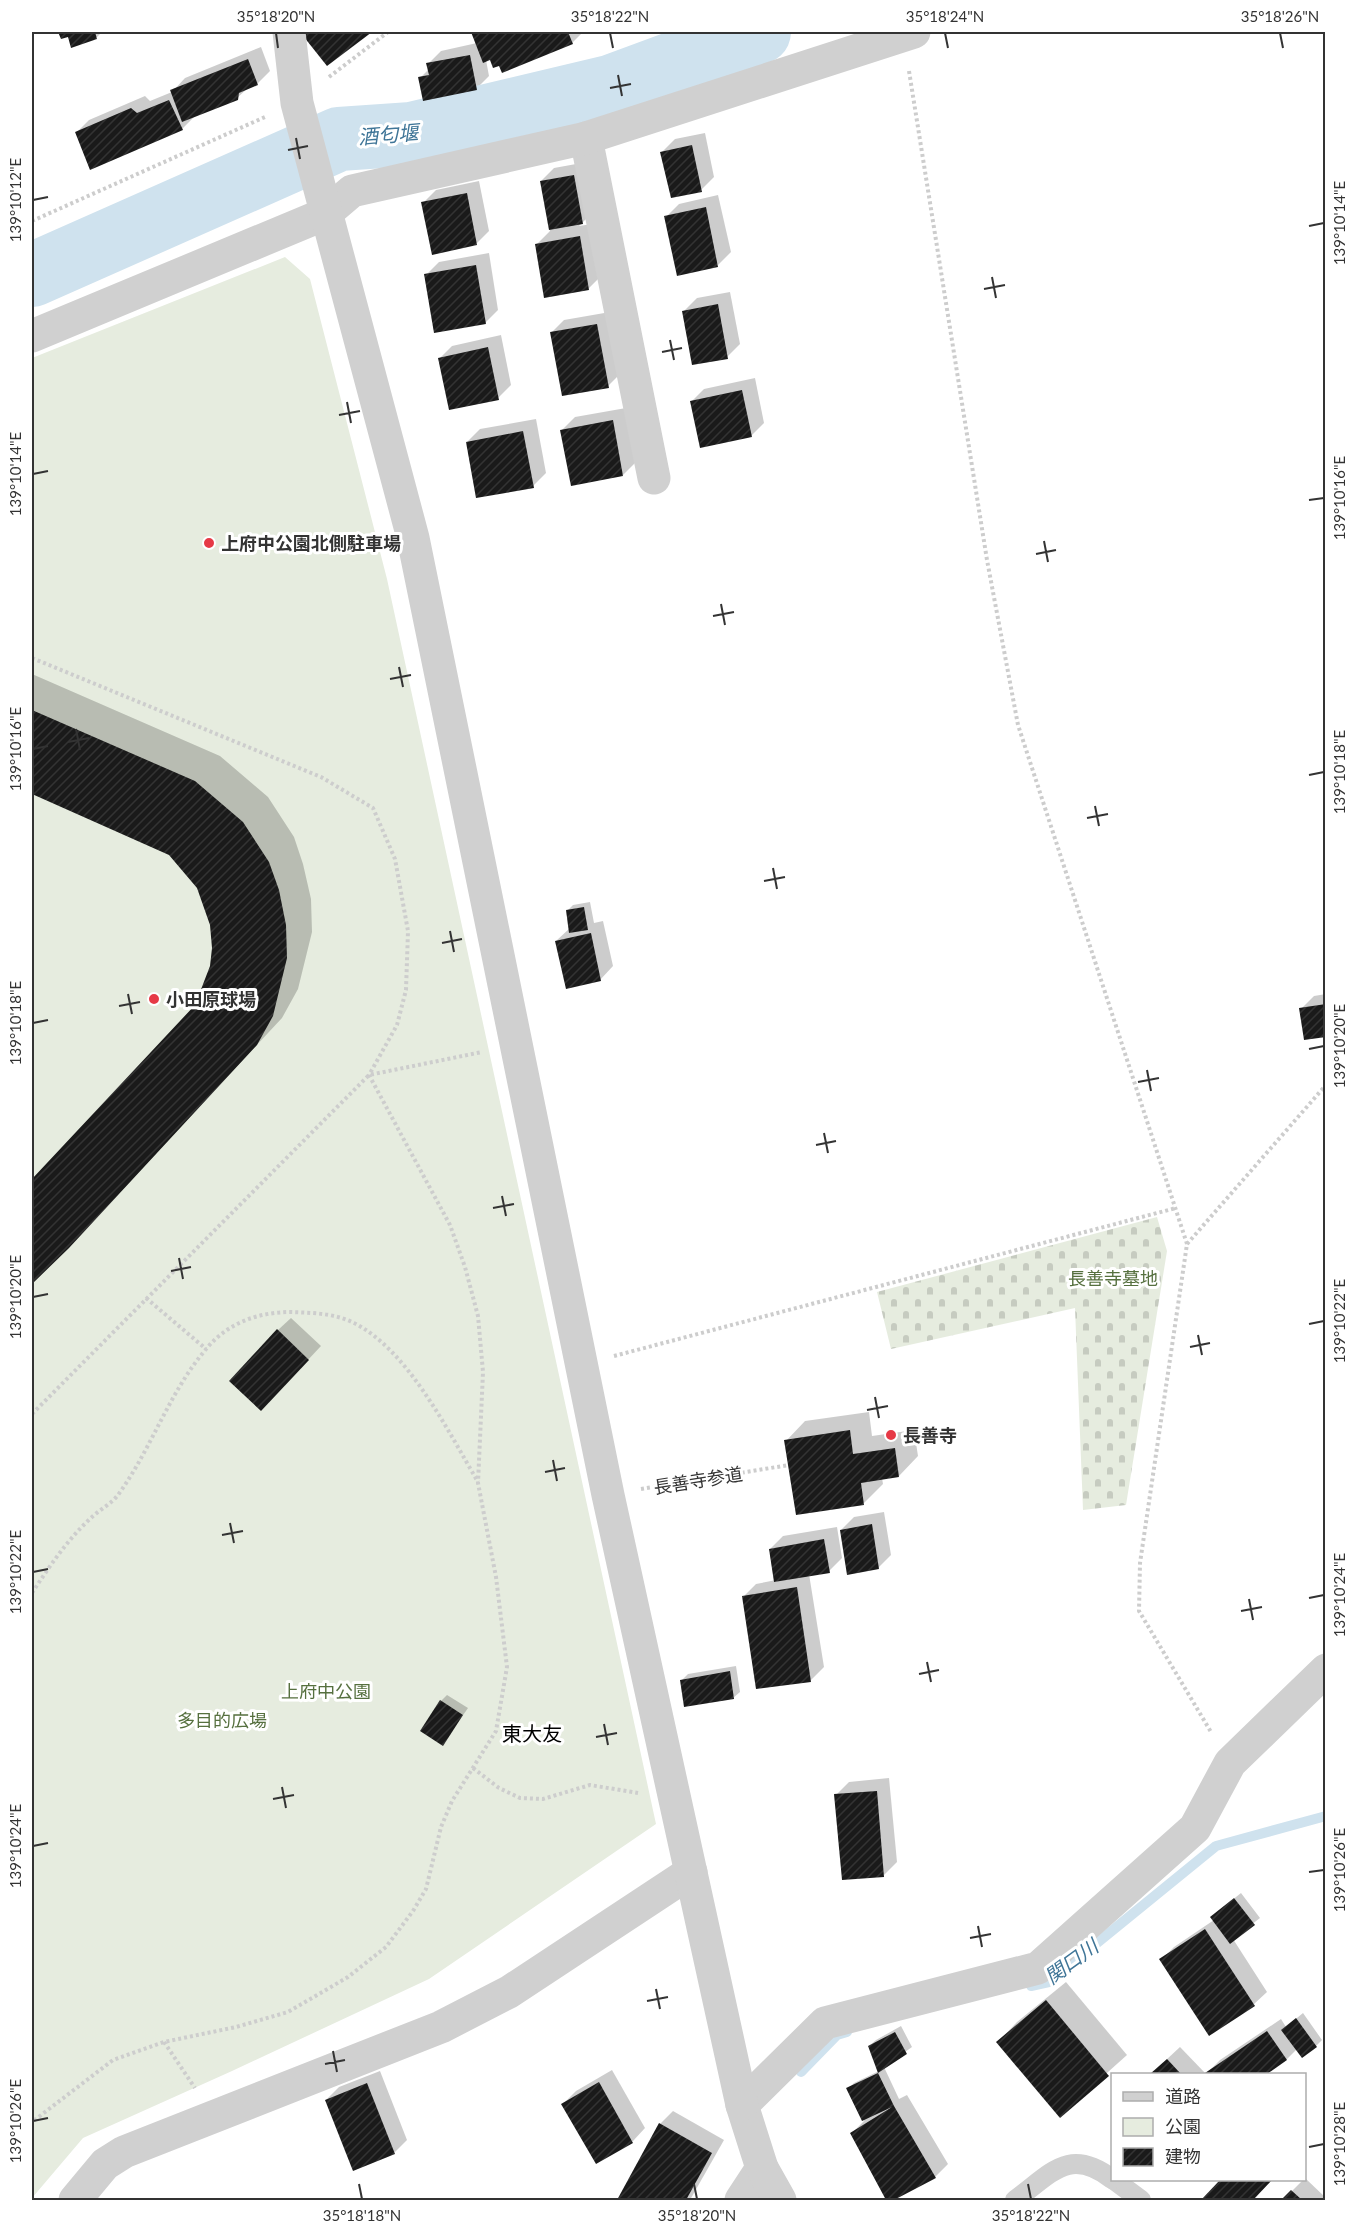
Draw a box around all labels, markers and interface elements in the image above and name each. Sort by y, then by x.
text: 35°18'20"N [237,7,315,25]
text: 35°18'22"N [571,7,649,25]
text: 35°18'24"N [906,7,984,25]
text: 35°18'26"N [1241,7,1319,25]
water label: 酒匂堰 [357,119,423,149]
text: 139°10'12"E [6,158,24,242]
text: 139°10'14"E [1330,181,1348,265]
text: 139°10'14"E [6,432,24,516]
text: 139°10'16"E [1330,456,1348,540]
place label: 上府中公園北側駐車場 [221,532,401,554]
marker: 上府中公園北側駐車場 [202,536,216,550]
text: 139°10'16"E [6,707,24,791]
text: 139°10'18"E [1330,730,1348,814]
text: 139°10'18"E [6,981,24,1065]
place label: 小田原球場 [166,988,256,1010]
marker: 小田原球場 [147,992,161,1006]
text: 139°10'20"E [1330,1004,1348,1088]
text: 139°10'20"E [6,1255,24,1339]
park label: 長善寺墓地 [1068,1267,1158,1289]
text: 139°10'22"E [1330,1279,1348,1363]
place label: 長善寺 [903,1424,957,1446]
marker: 長善寺 [884,1428,898,1442]
street label: 長善寺参道 [652,1462,744,1498]
text: 139°10'22"E [6,1530,24,1614]
text: 139°10'24"E [1330,1553,1348,1637]
park label: 上府中公園 [281,1680,371,1702]
park label: 多目的広場 [177,1709,267,1731]
district label: 東大友 [502,1721,562,1745]
text: 139°10'24"E [6,1804,24,1888]
text: 139°10'26"E [1330,1828,1348,1912]
water label: 関口川 [1040,1932,1104,1988]
legend [1111,2073,1306,2181]
text: 139°10'26"E [6,2079,24,2163]
text: 道路 [1165,2085,1201,2107]
text: 139°10'28"E [1330,2102,1348,2186]
text: 公園 [1165,2115,1201,2137]
text: 建物 [1165,2145,1201,2167]
text: 35°18'18"N [323,2206,401,2224]
text: 35°18'20"N [658,2206,736,2224]
text: 35°18'22"N [992,2206,1070,2224]

